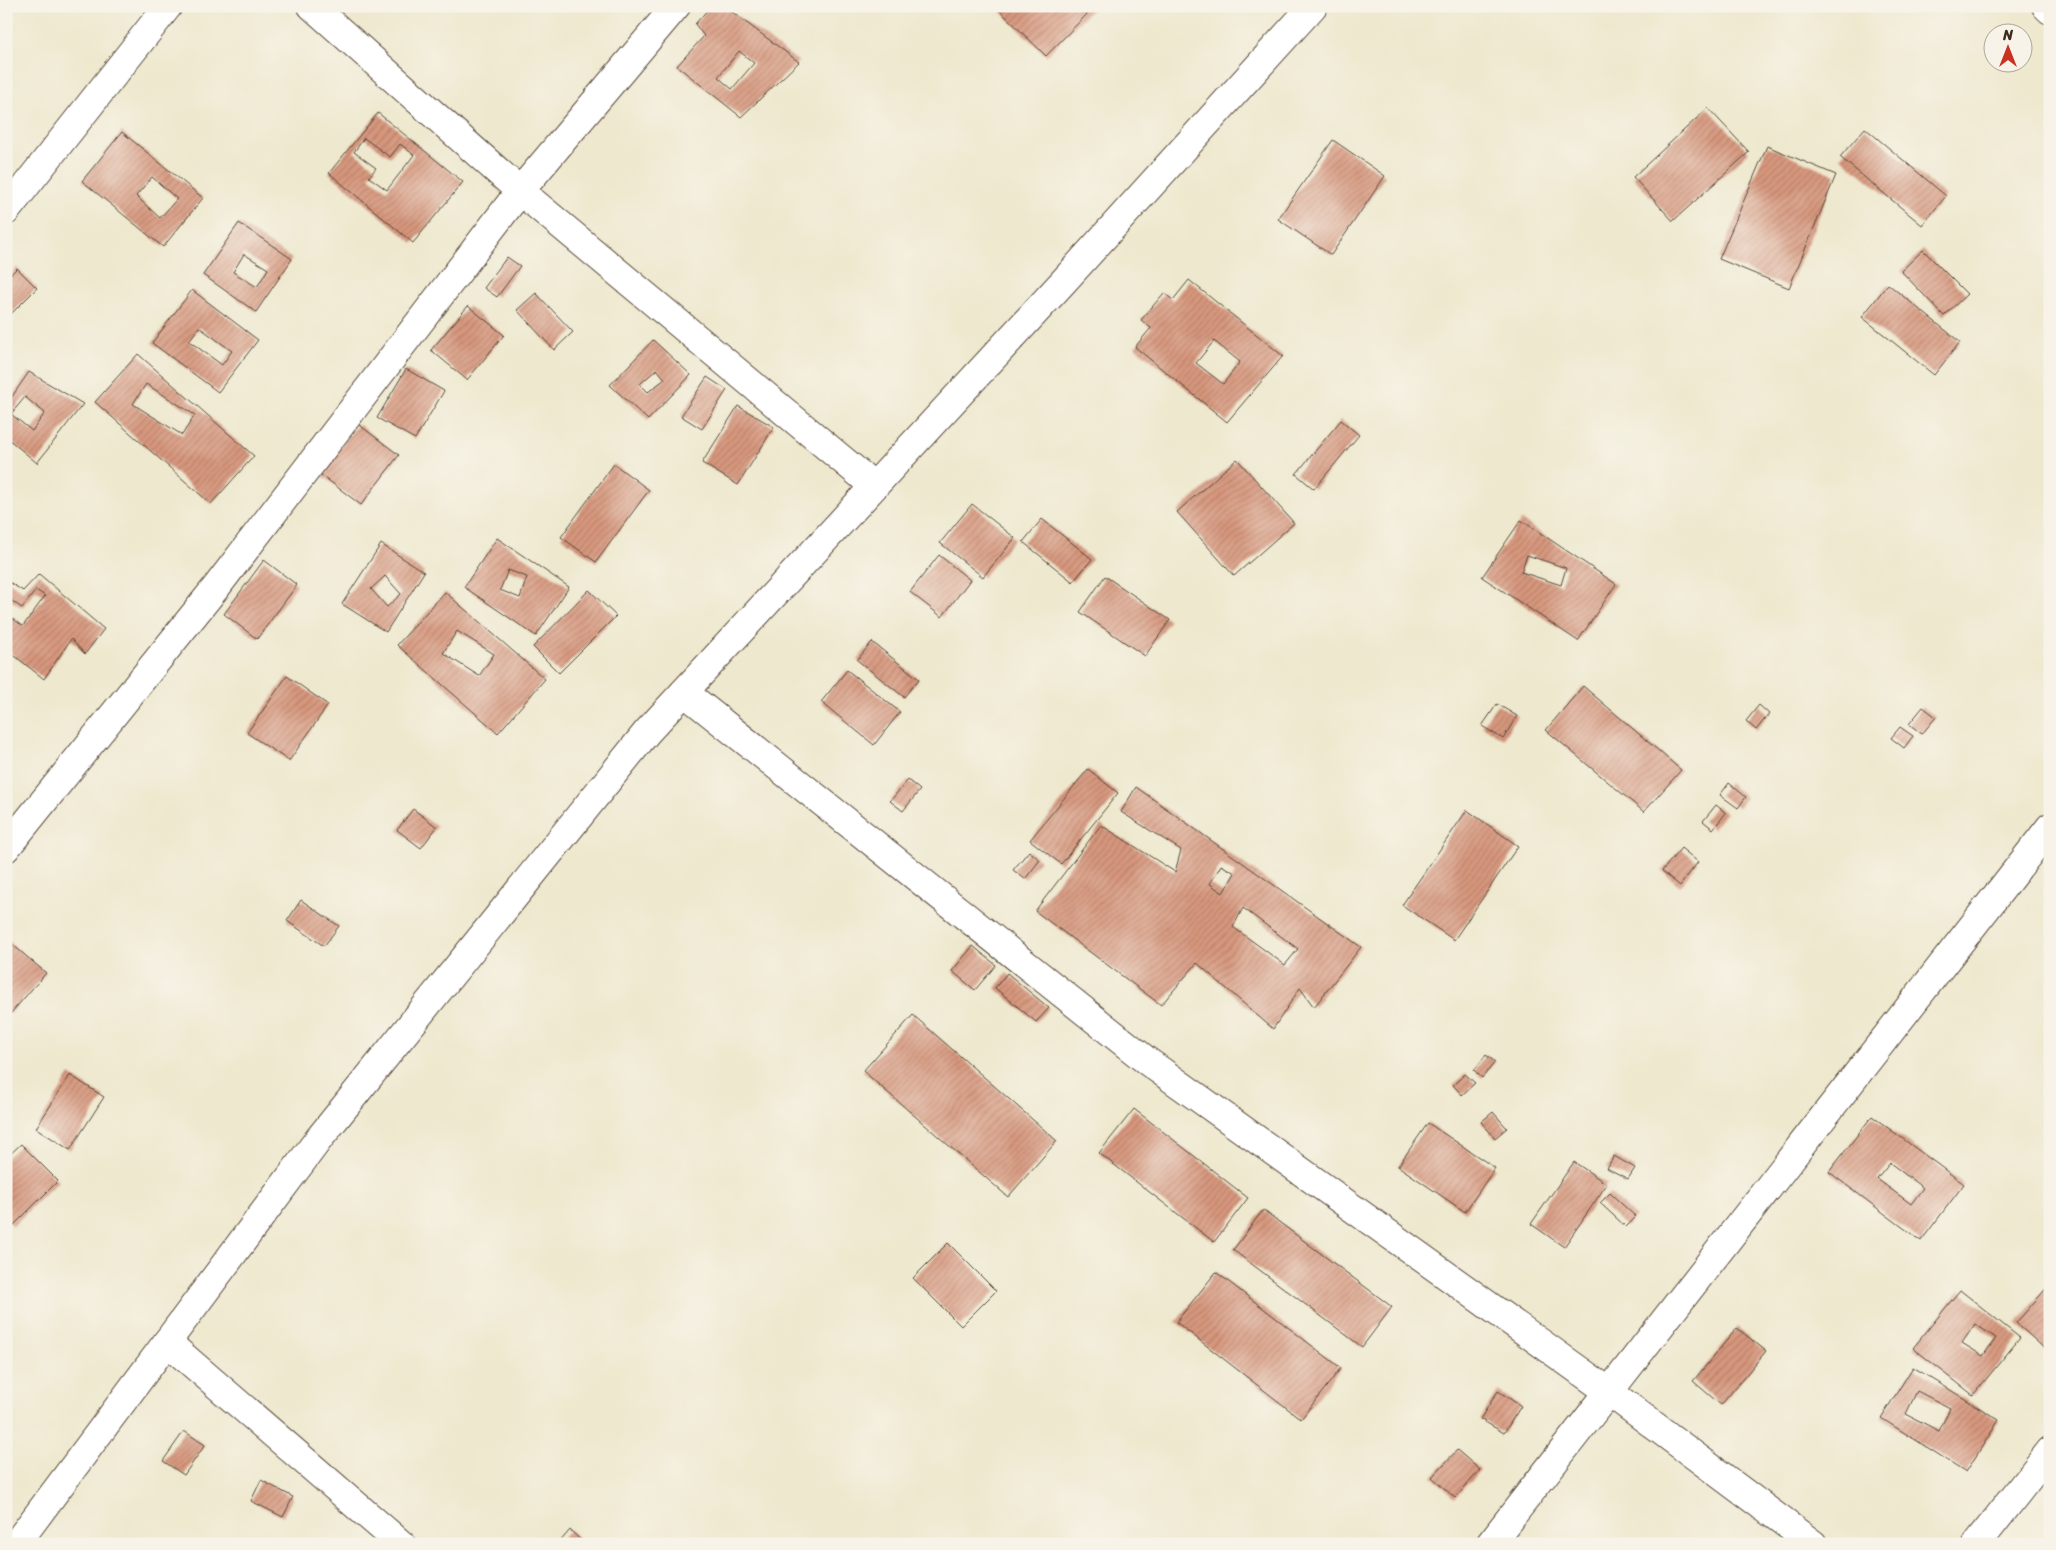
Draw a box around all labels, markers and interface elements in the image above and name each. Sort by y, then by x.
north arrow [1984,22,2034,72]
text: N [2002,23,2013,48]

